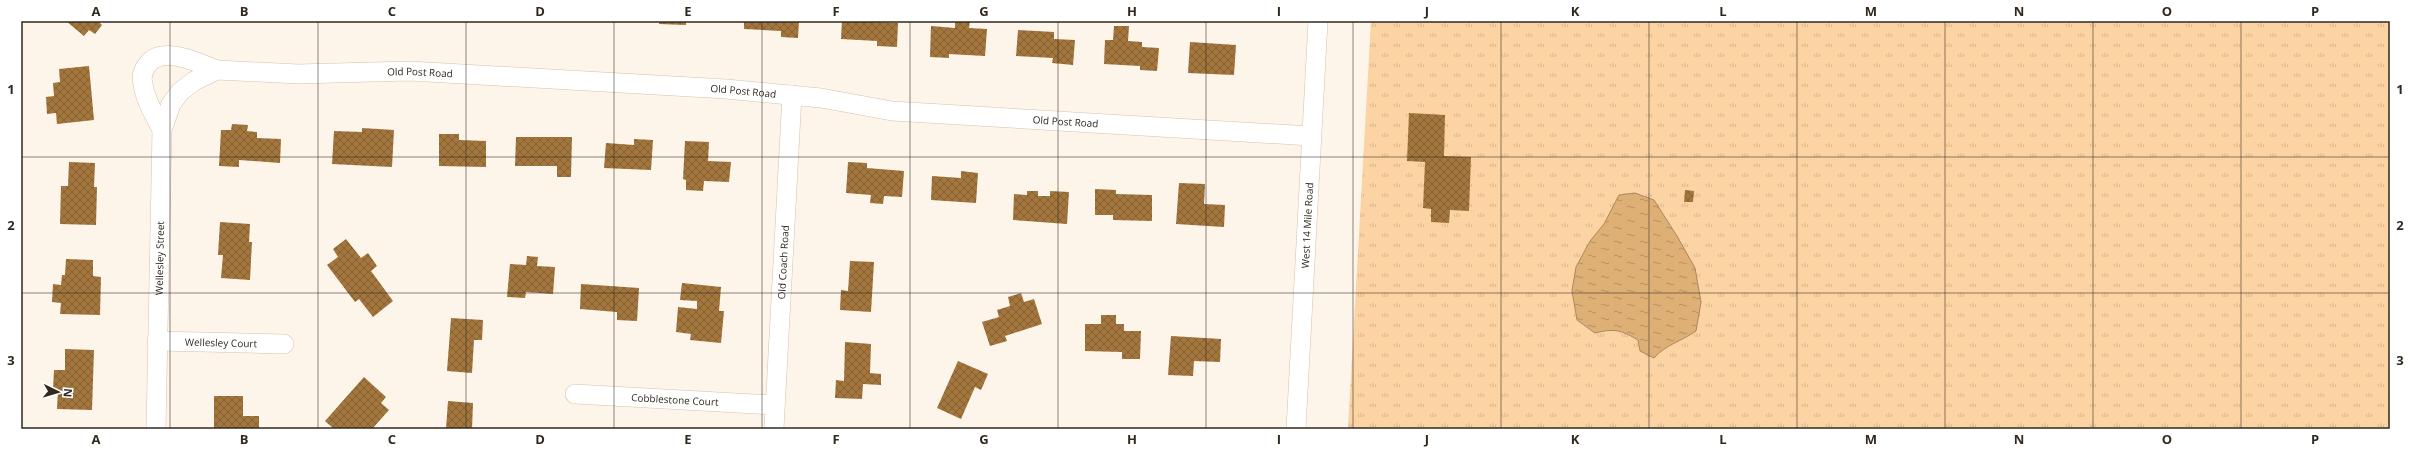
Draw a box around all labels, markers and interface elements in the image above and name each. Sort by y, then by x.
text: A [92,2,101,20]
text: B [240,2,249,20]
text: C [388,2,396,20]
text: D [535,2,545,20]
text: E [684,2,692,20]
text: F [832,2,840,20]
text: G [979,2,989,20]
text: H [1127,2,1137,20]
text: I [1277,2,1281,20]
text: J [1424,2,1429,20]
text: K [1571,2,1580,20]
text: L [1719,2,1727,20]
text: M [1865,2,1877,20]
text: N [2014,2,2024,20]
text: O [2162,2,2172,20]
text: P [2311,2,2319,20]
street label: Old Post Road [387,64,453,80]
text: 1 [7,80,15,98]
text: 1 [2396,80,2404,98]
street label: Old Post Road [710,81,777,101]
street label: Old Post Road [1032,112,1099,130]
street label: West 14 Mile Road [1298,182,1316,269]
text: 2 [7,216,15,234]
text: 2 [2396,216,2404,234]
street label: Wellesley Street [152,220,167,295]
street label: Old Coach Road [774,225,792,300]
street label: Wellesley Court [185,335,258,350]
text: 3 [7,351,15,369]
text: 3 [2396,351,2404,369]
north arrow [38,372,78,412]
text: N [61,388,76,398]
street label: Cobblestone Court [631,390,719,409]
text: A [92,430,101,448]
text: B [240,430,249,448]
text: C [388,430,396,448]
text: D [535,430,545,448]
text: E [684,430,692,448]
text: F [832,430,840,448]
text: G [979,430,989,448]
text: H [1127,430,1137,448]
text: I [1277,430,1281,448]
text: J [1424,430,1429,448]
text: K [1571,430,1580,448]
text: L [1719,430,1727,448]
text: M [1865,430,1877,448]
text: N [2014,430,2024,448]
text: O [2162,430,2172,448]
text: P [2311,430,2319,448]

